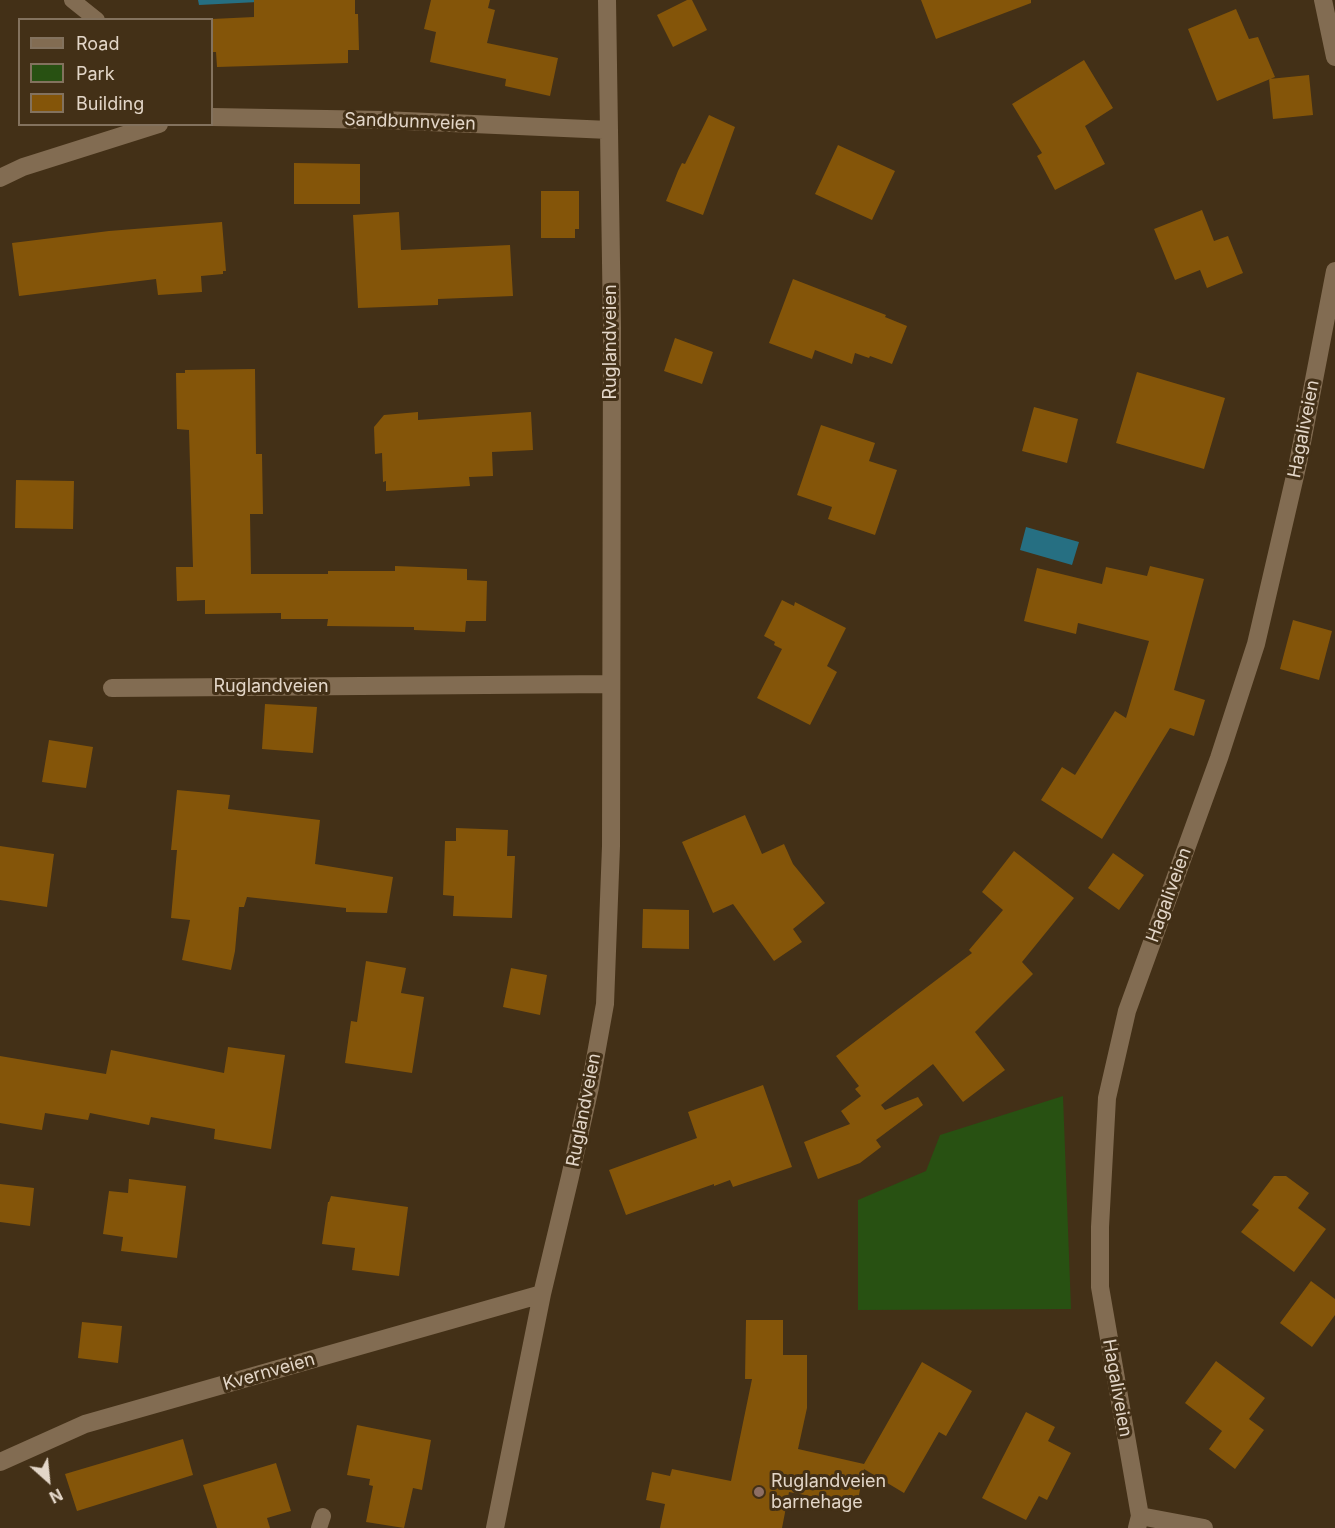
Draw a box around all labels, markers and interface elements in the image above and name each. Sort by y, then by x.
legend [18,18,213,126]
text: Road [76,33,119,54]
text: Park [76,63,115,84]
text: Building [76,93,144,114]
street label: Sandbunnveien [344,109,476,135]
street label: Ruglandveien [600,284,622,400]
street label: Hagaliveien [1284,378,1324,480]
street label: Ruglandveien [213,676,329,698]
street label: Hagaliveien [1142,845,1196,945]
street label: Ruglandveien [562,1051,606,1169]
street label: Hagaliveien [1098,1337,1136,1439]
street label: Kvernveien [220,1349,318,1395]
north arrow [18,1450,78,1510]
place label: Ruglandveien barnehage [771,1471,886,1514]
text: N [46,1484,66,1508]
marker: Ruglandveien barnehage [752,1485,766,1499]

